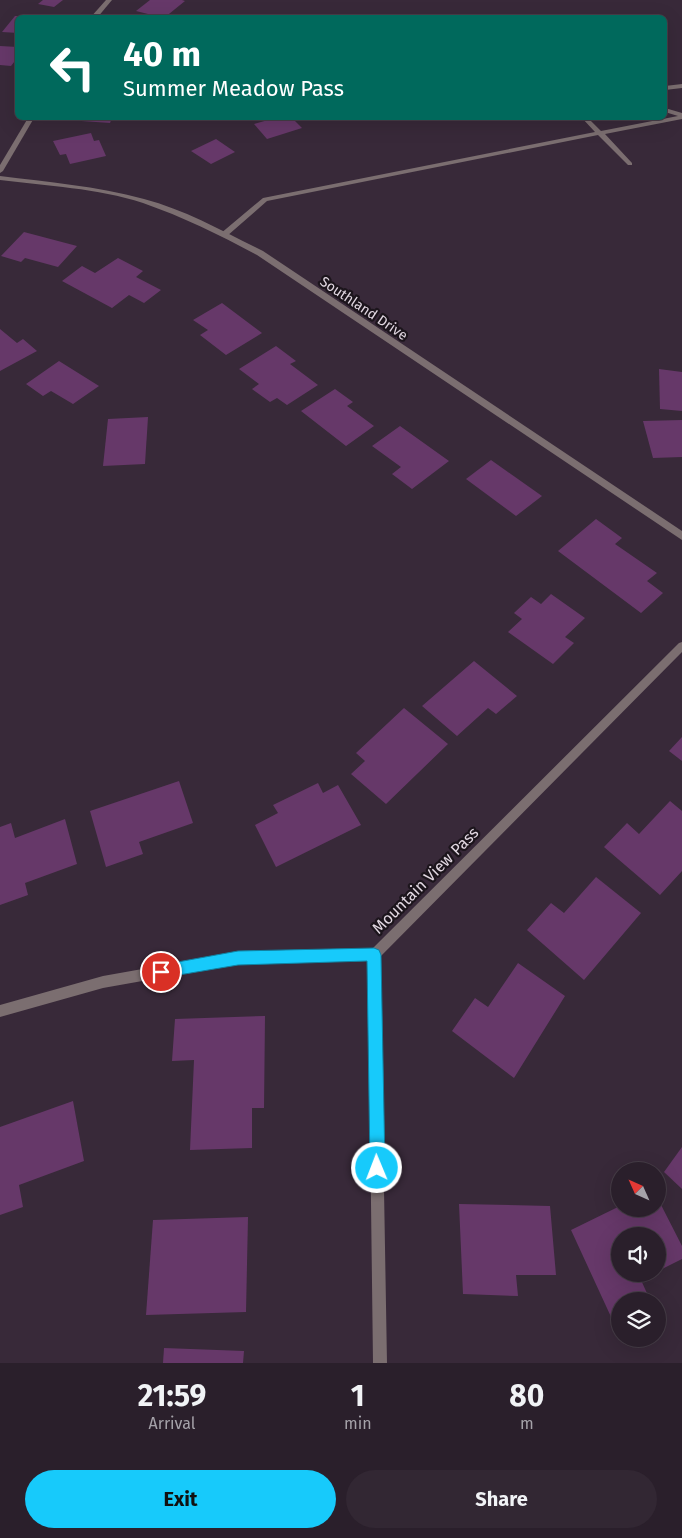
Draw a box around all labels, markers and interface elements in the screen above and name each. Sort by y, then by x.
text: 40 m [123,33,201,75]
icon: left [40,35,105,100]
text: Summer Meadow Pass [123,75,344,102]
street label: Southland Drive [317,273,411,344]
street label: Mountain View Pass [368,823,482,937]
pin [140,951,182,993]
icon: arrive [147,958,175,986]
position arrow [350,1141,402,1193]
north arrow [611,1162,666,1218]
map controls [611,1162,666,1347]
button: sound [611,1227,666,1282]
button: layers [611,1292,666,1347]
text: 21:59 [138,1378,206,1414]
text: 1 [351,1378,365,1414]
text: 80 [509,1378,544,1414]
text: Arrival [149,1414,195,1433]
text: min [344,1414,372,1433]
text: m [520,1414,534,1433]
button: Exit [25,1470,336,1528]
button: Share [346,1470,657,1528]

